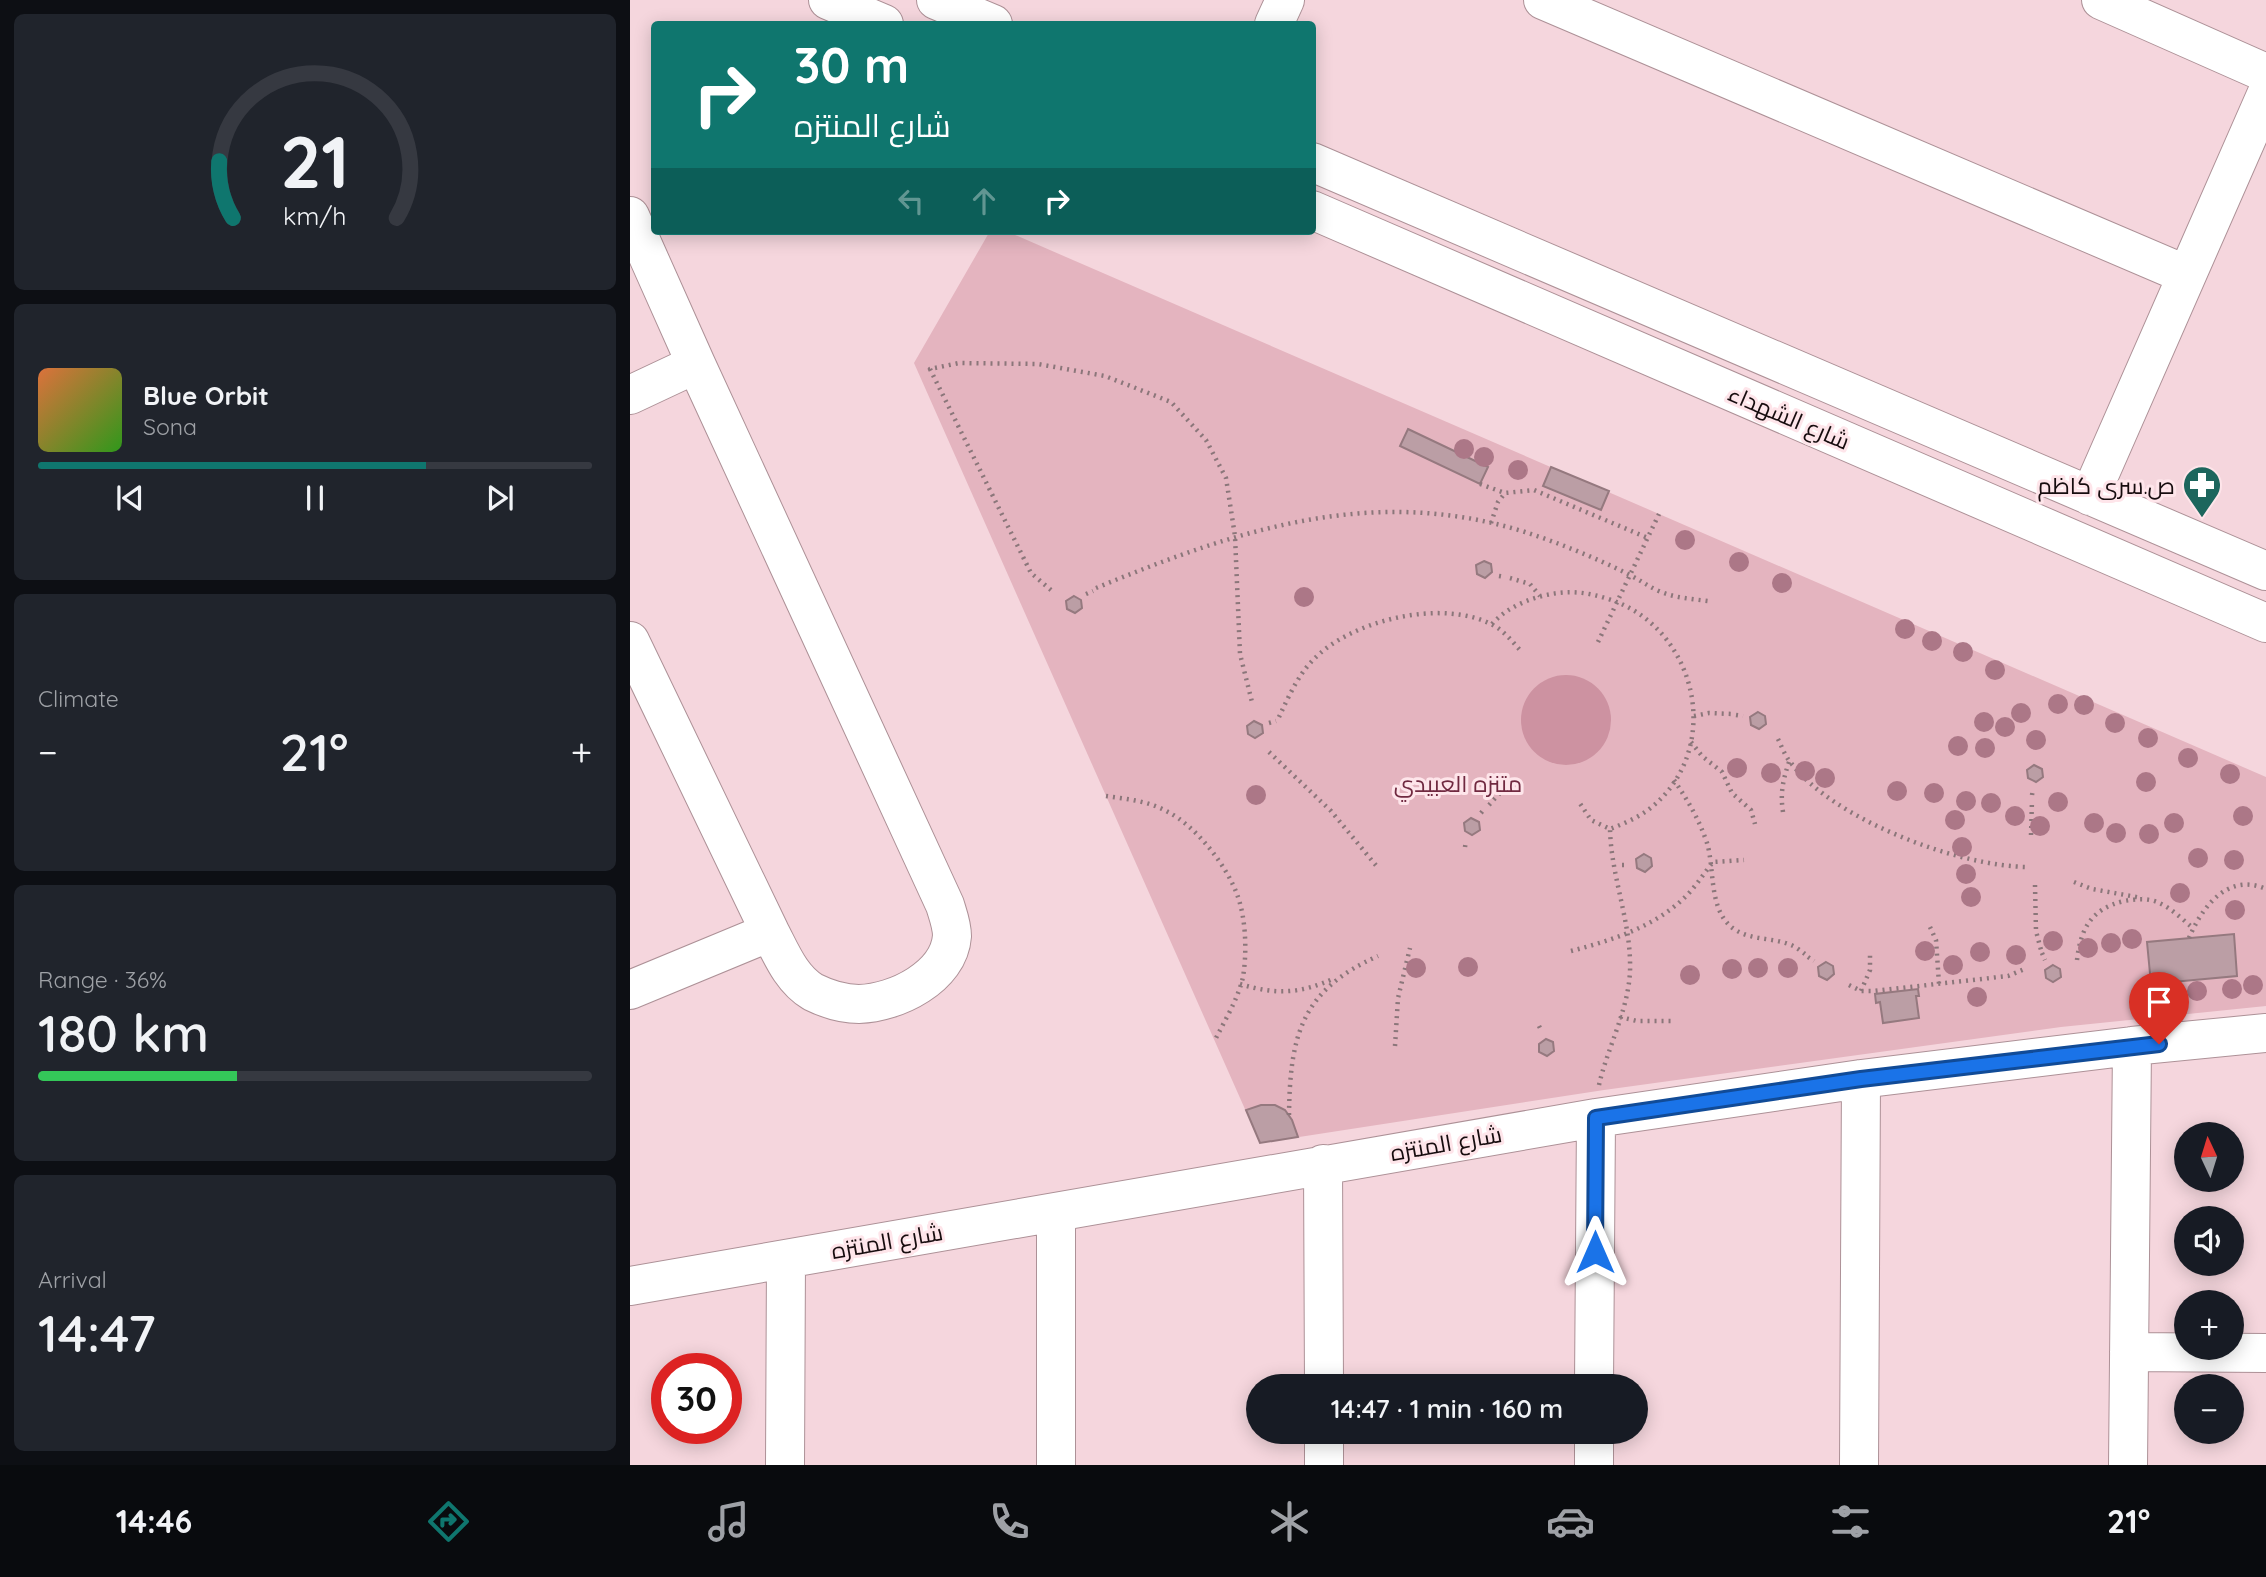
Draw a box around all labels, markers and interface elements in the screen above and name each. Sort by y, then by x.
text: 30 m [794,34,909,95]
icon: right [679,49,770,140]
text: شارع المنتزه [794,105,951,145]
text: 21 [280,115,350,206]
icon: left [892,182,930,220]
icon: ahead [965,182,1003,220]
icon: right [1038,182,1076,220]
text: km/h [283,200,347,231]
street label: شارع الشهداء [1723,378,1854,457]
text: Blue Orbit [143,379,269,412]
text: Sona [143,412,197,441]
pharmacy icon: ص.سرى كاظم [2181,464,2223,519]
place label: ص.سرى كاظم [2038,471,2175,502]
icon: previous [111,479,149,517]
icon: pause [296,479,334,517]
icon: next [481,479,519,517]
text: Climate [38,684,119,713]
text: 21° [280,719,348,784]
text: − [38,728,58,776]
text: + [571,728,592,776]
park label: متنزه العبيدي [1394,769,1522,802]
text: Range · 36% [38,965,167,994]
pin [2129,972,2189,1044]
icon: arrive [2140,983,2178,1021]
text: 180 km [38,1000,209,1065]
street label: شارع المنتزه [1388,1119,1504,1169]
north arrow [2174,1122,2244,1192]
map controls [2174,1122,2244,1444]
button: sound [2174,1206,2244,1276]
position arrow [1558,1215,1632,1289]
street label: شارع المنتزه [829,1217,945,1267]
text: Arrival [38,1265,107,1294]
button: + [2174,1290,2244,1360]
text: 14:47 [38,1300,156,1365]
speed limit sign: 30 [651,1353,742,1444]
button: − [2174,1374,2244,1444]
text: 14:47 · 1 min · 160 m [1331,1392,1563,1425]
icon: directions [424,1497,473,1546]
icon: music [704,1497,753,1546]
icon: phone [985,1497,1034,1546]
icon: climate [1265,1497,1314,1546]
icon: car [1546,1497,1595,1546]
icon: filters [1826,1497,1875,1546]
text: 14:46 [116,1501,192,1541]
text: 21° [2107,1501,2150,1541]

